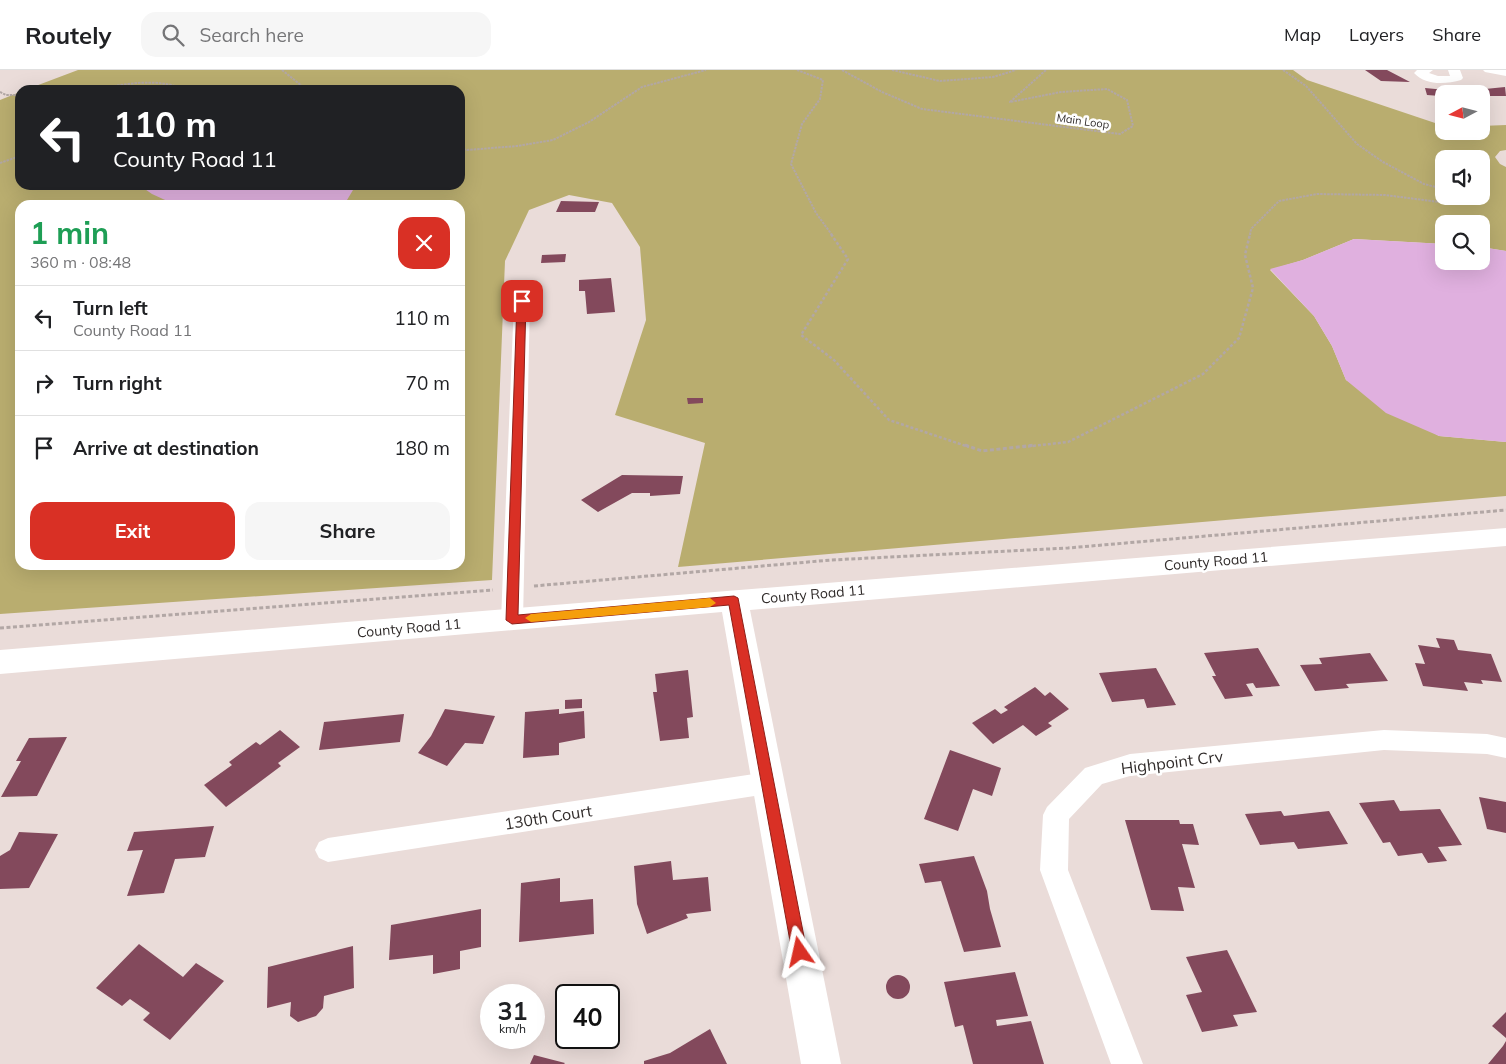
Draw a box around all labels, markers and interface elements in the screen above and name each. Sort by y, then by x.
search box [141,12,491,57]
text: Routely [25,20,111,50]
icon: search [159,21,187,49]
text: Search here [199,23,304,47]
text: Map [1284,23,1321,46]
text: Layers [1349,23,1404,46]
text: Share [1432,23,1481,46]
north arrow [1435,85,1490,140]
map controls [1435,85,1490,270]
text: 110 m [113,102,217,146]
icon: left [30,105,95,170]
street label: Main Loop [1056,110,1111,132]
text: County Road 11 [113,145,277,173]
button: sound [1435,150,1490,205]
text: 1 min [30,214,109,252]
button: search [1435,215,1490,270]
button: close [398,217,450,269]
text: 360 m · 08:48 [30,252,131,272]
pin [501,280,543,322]
icon: arrive [508,287,536,315]
text: Turn left [73,296,148,320]
icon: left [30,304,58,332]
text: 110 m [394,306,450,330]
text: County Road 11 [73,320,192,340]
icon: right [30,369,58,397]
text: Turn right [73,371,162,395]
text: 70 m [406,371,450,395]
icon: arrive [30,434,58,462]
text: Arrive at destination [73,436,259,460]
text: 180 m [394,436,450,460]
button: Exit [30,502,235,560]
button: Share [245,502,450,560]
street label: County Road 11 [1163,547,1269,575]
street label: County Road 11 [760,580,866,608]
street label: County Road 11 [356,614,462,642]
street label: Highpoint Crv [1120,746,1225,778]
street label: 130th Court [503,800,594,834]
position arrow [773,925,825,977]
speed limit sign: 40 [555,984,620,1049]
text: 31 [497,995,528,1026]
text: km/h [499,1021,526,1036]

